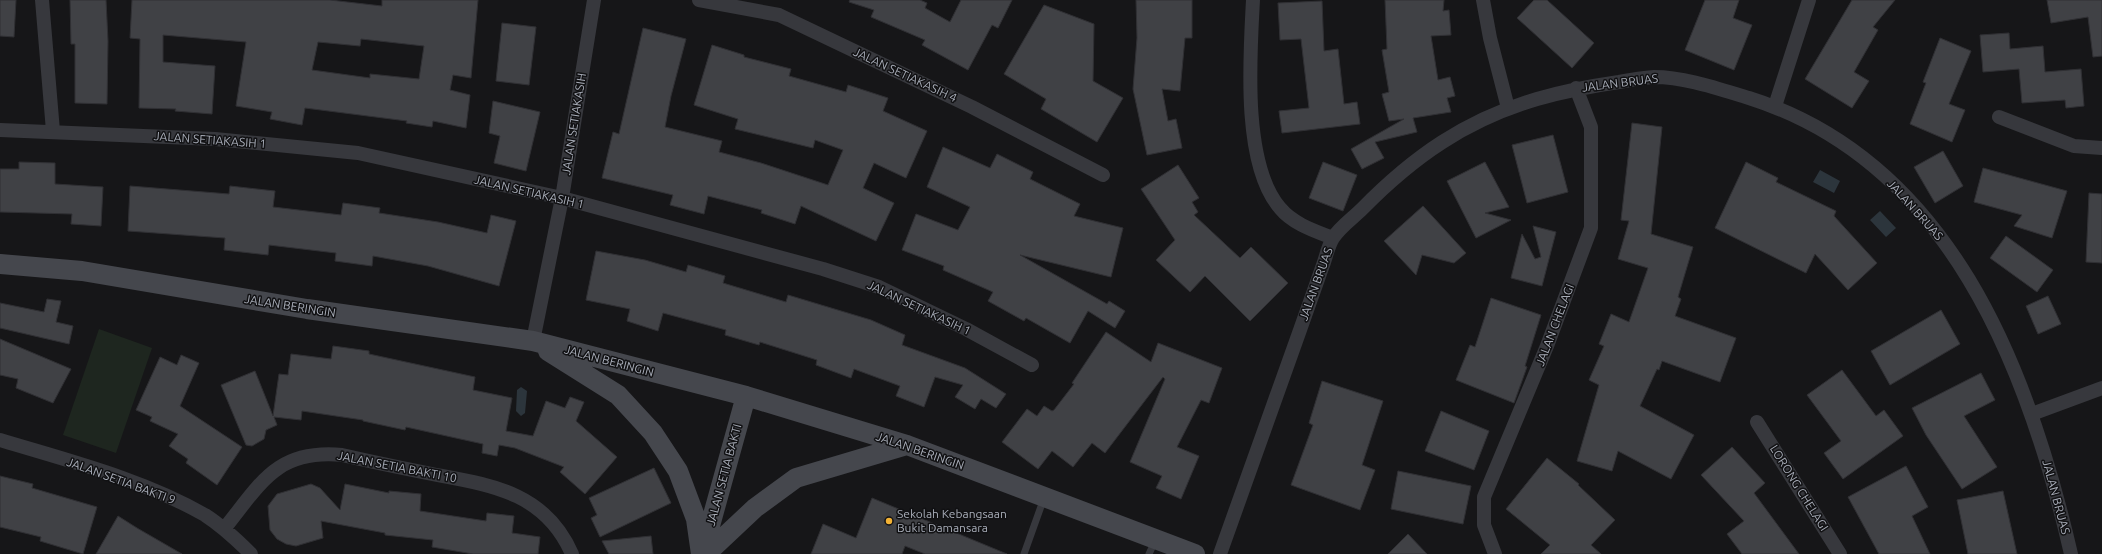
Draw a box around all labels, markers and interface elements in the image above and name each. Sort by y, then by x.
street label: JALAN SETIAKASIH 4 [851,45,959,104]
street label: JALAN BRUAS [1581,71,1659,94]
street label: JALAN SETIAKASIH [559,72,588,176]
street label: JALAN SETIAKASIH 1 [153,129,267,150]
street label: JALAN SETIAKASIH 1 [473,172,586,211]
street label: JALAN BRUAS [1885,177,1946,243]
street label: JALAN BRUAS [1296,246,1335,322]
street label: JALAN SETIAKASIH 1 [865,278,973,337]
street label: JALAN CHELAGI [1533,282,1576,368]
street label: JALAN BERINGIN [243,292,337,319]
street label: JALAN BERINGIN [563,342,655,379]
street label: JALAN SETIA BAKTI [704,422,743,527]
street label: JALAN BERINGIN [874,429,966,472]
street label: LORONG CHELAGI [1768,442,1831,533]
street label: JALAN SETIA BAKTI 10 [336,449,458,485]
street label: JALAN SETIA BAKTI 9 [65,455,177,506]
street label: JALAN BRUAS [2040,458,2073,536]
place label: Sekolah Kebangsaan Bukit Damansara [897,507,1007,534]
marker: Sekolah Kebangsaan Bukit Damansara [884,516,894,526]

